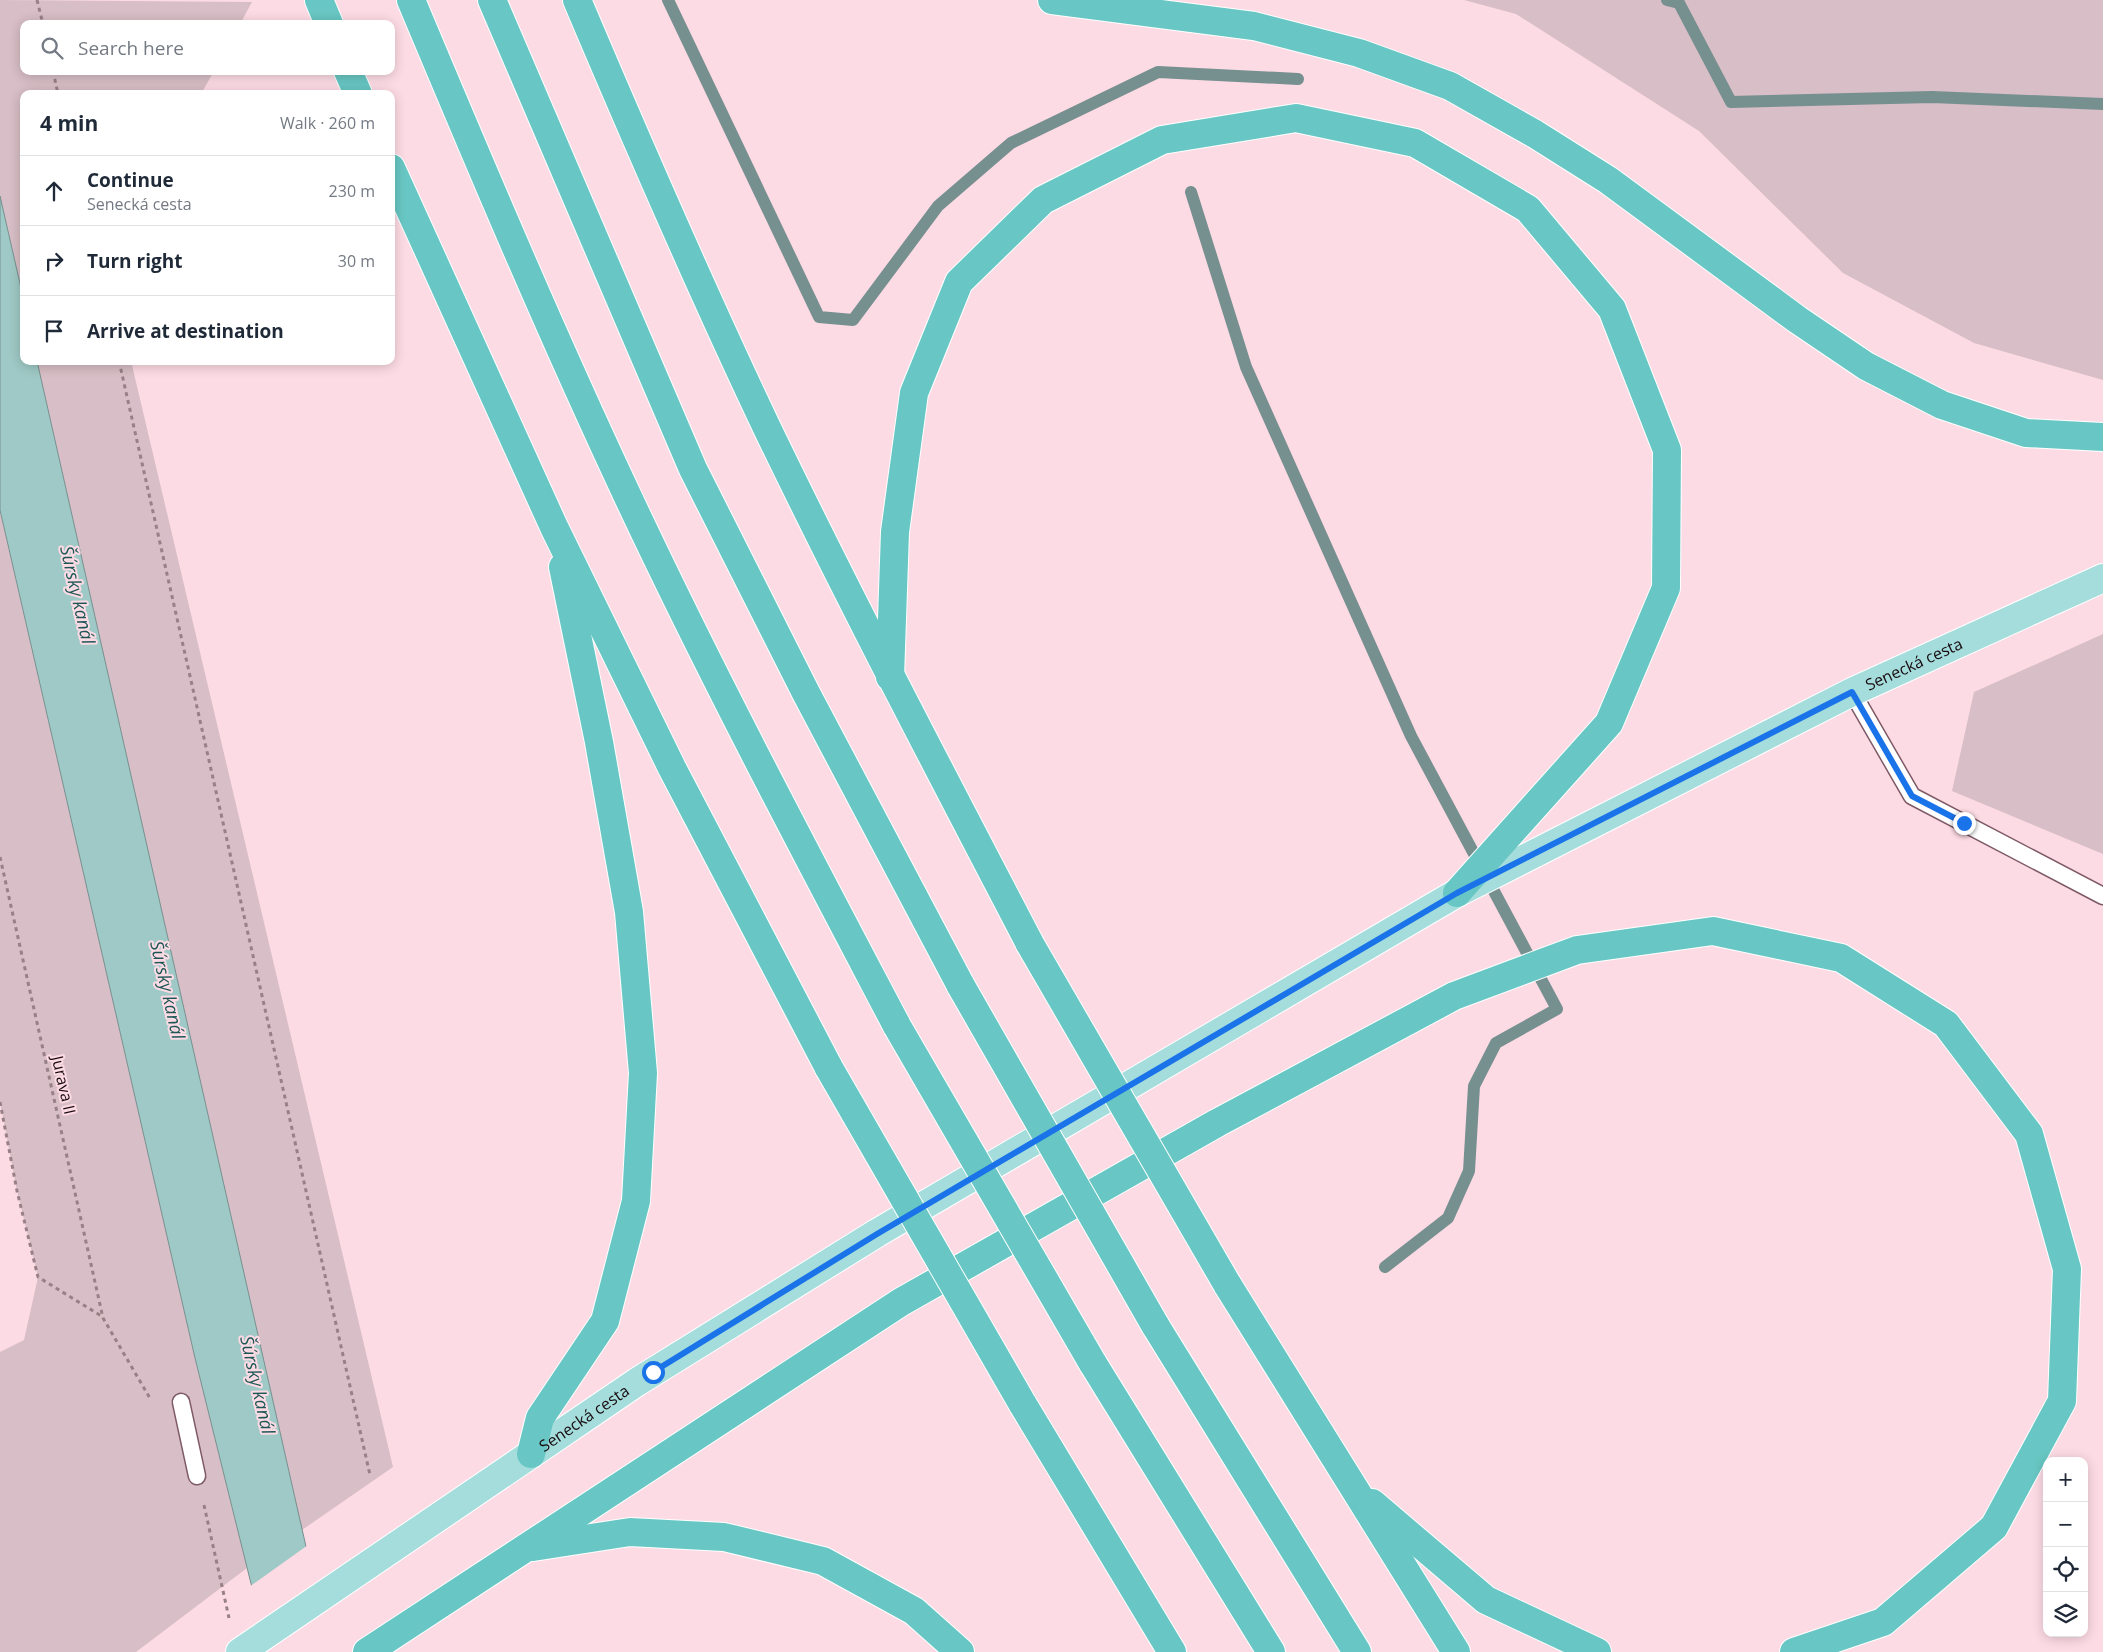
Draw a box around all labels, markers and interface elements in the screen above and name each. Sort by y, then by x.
search box [20,20,395,75]
icon: search [38,34,66,62]
text: Search here [78,35,184,61]
text: 4 min [40,109,98,137]
text: Walk · 260 m [280,112,375,134]
text: Continue [87,167,174,193]
icon: ahead [40,177,68,205]
text: 230 m [329,180,375,202]
text: Senecká cesta [87,193,192,215]
icon: right [40,247,68,275]
text: Turn right [87,248,182,274]
text: 30 m [338,250,375,272]
icon: arrive [40,317,68,345]
text: Arrive at destination [87,318,284,344]
water label: Šúrsky kanál [55,543,101,647]
street label: Senecká cesta [1862,632,1966,696]
route end [1953,812,1976,835]
water label: Šúrsky kanál [145,938,191,1042]
street label: Jurava II [46,1052,81,1116]
water label: Šúrsky kanál [235,1333,281,1437]
route start [642,1361,665,1384]
street label: Senecká cesta [535,1380,633,1457]
map controls [2043,1457,2088,1637]
button: + [2043,1457,2088,1502]
button: − [2043,1502,2088,1547]
button: locate [2043,1547,2088,1592]
button: layers [2043,1592,2088,1637]

